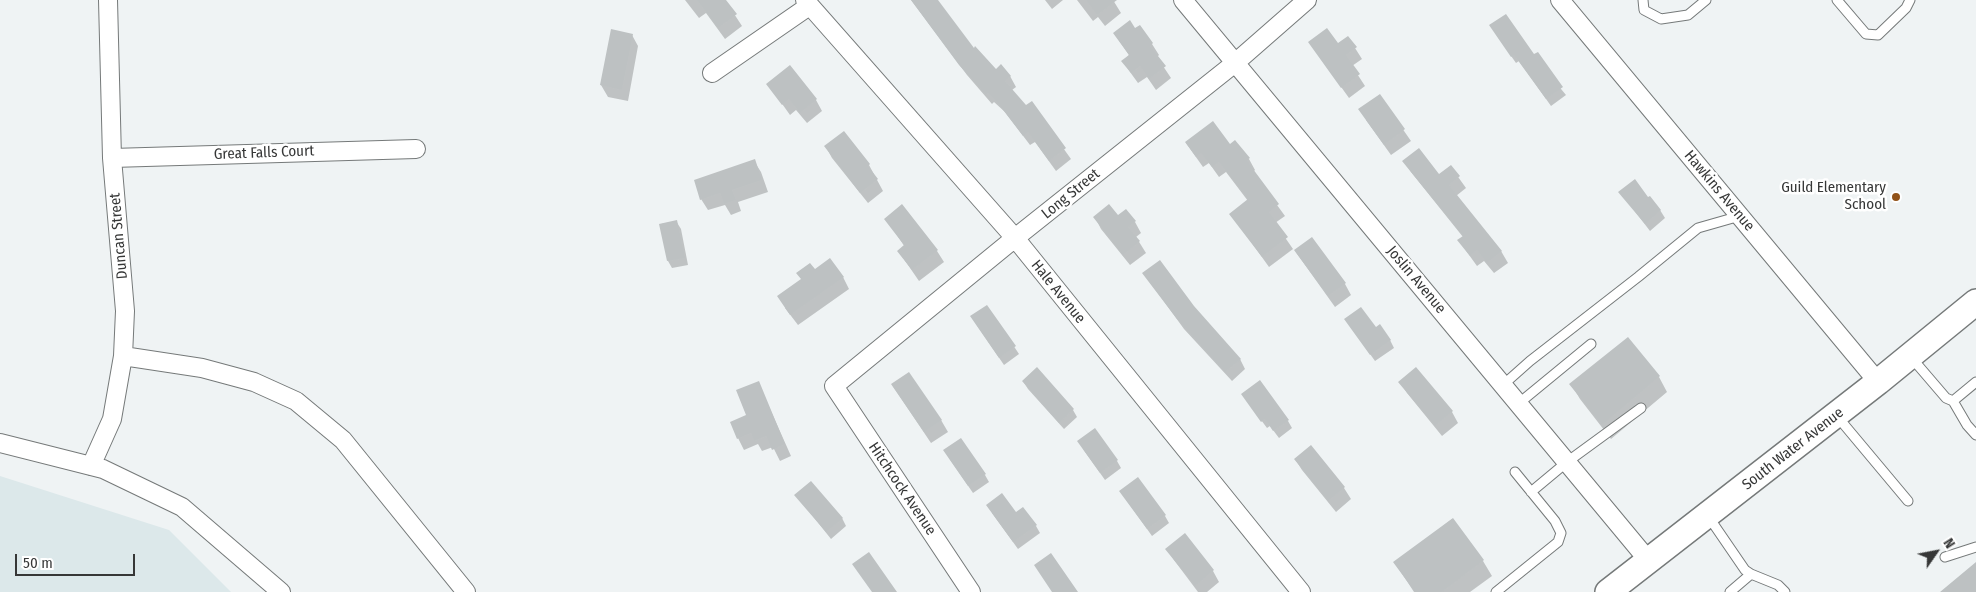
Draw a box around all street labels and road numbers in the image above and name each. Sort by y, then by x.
street label: Great Falls Court [214,142,314,164]
street label: Hawkins Avenue [1680,147,1758,235]
street label: Long Street [1038,165,1104,223]
street label: Duncan Street [106,192,132,280]
street label: Joslin Avenue [1383,243,1449,317]
street label: Hale Avenue [1027,257,1089,327]
street label: South Water Avenue [1739,404,1847,494]
street label: Hitchcock Avenue [864,439,940,539]

